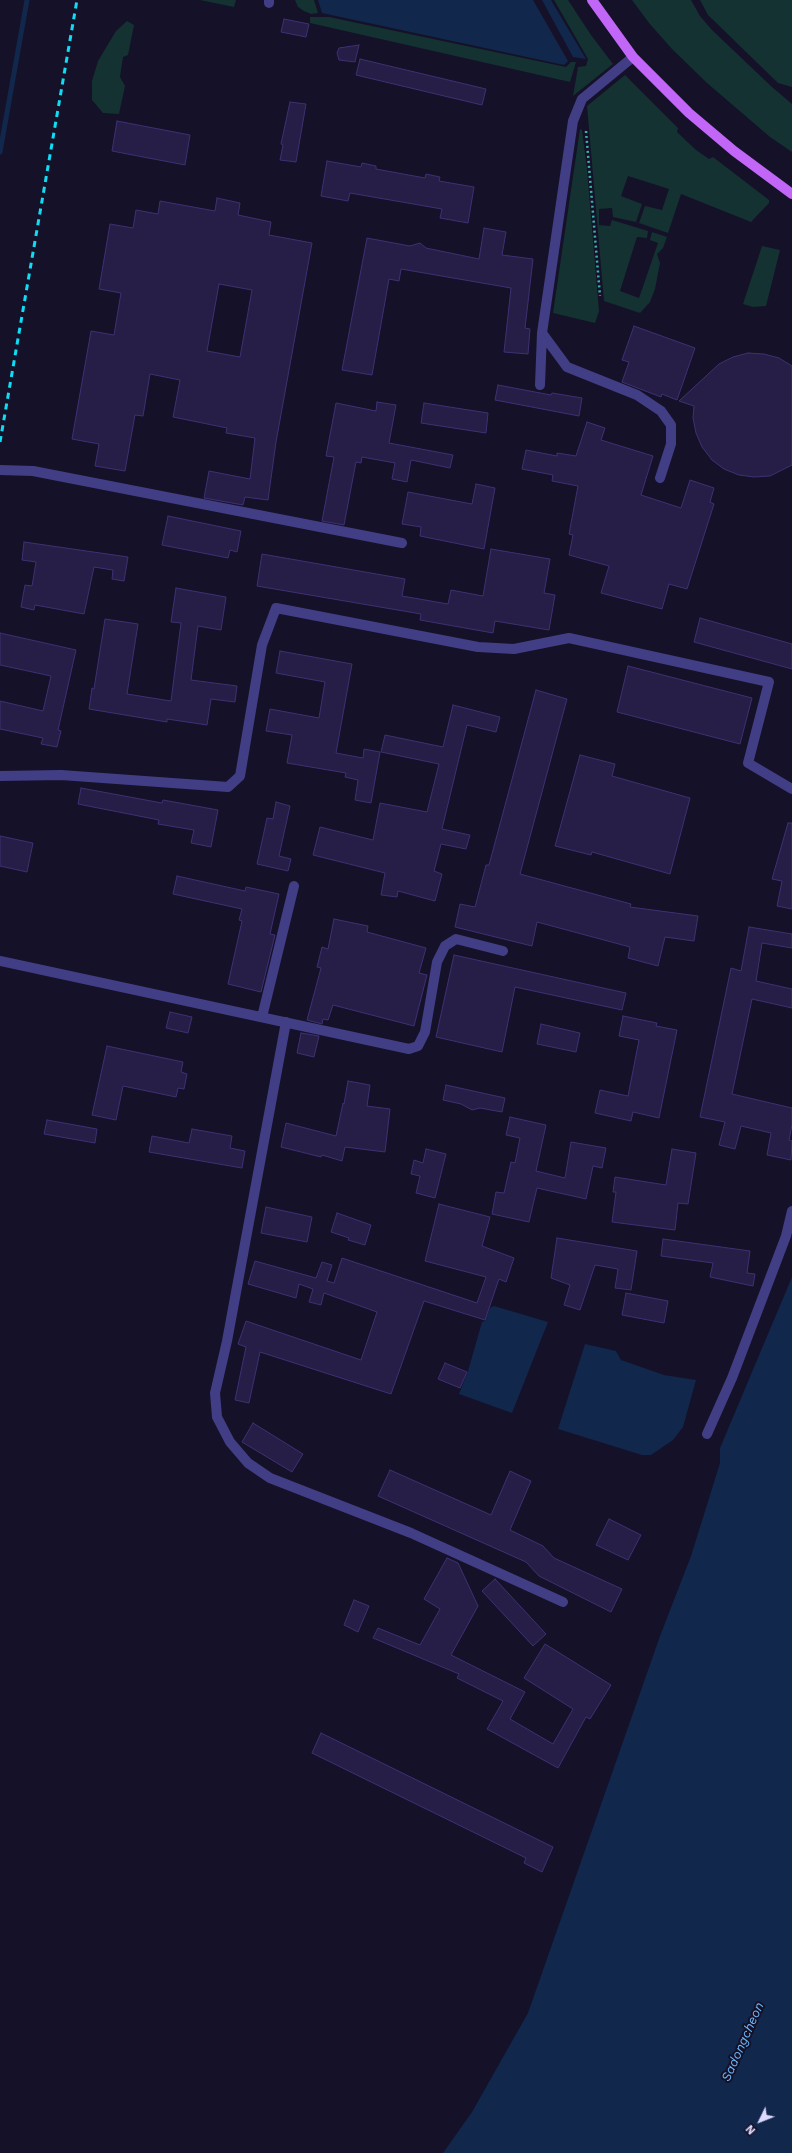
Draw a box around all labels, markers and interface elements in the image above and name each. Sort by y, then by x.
water label: Sadongcheon [718,2000,768,2084]
north arrow [740,2101,780,2141]
text: N [743,2122,758,2137]

